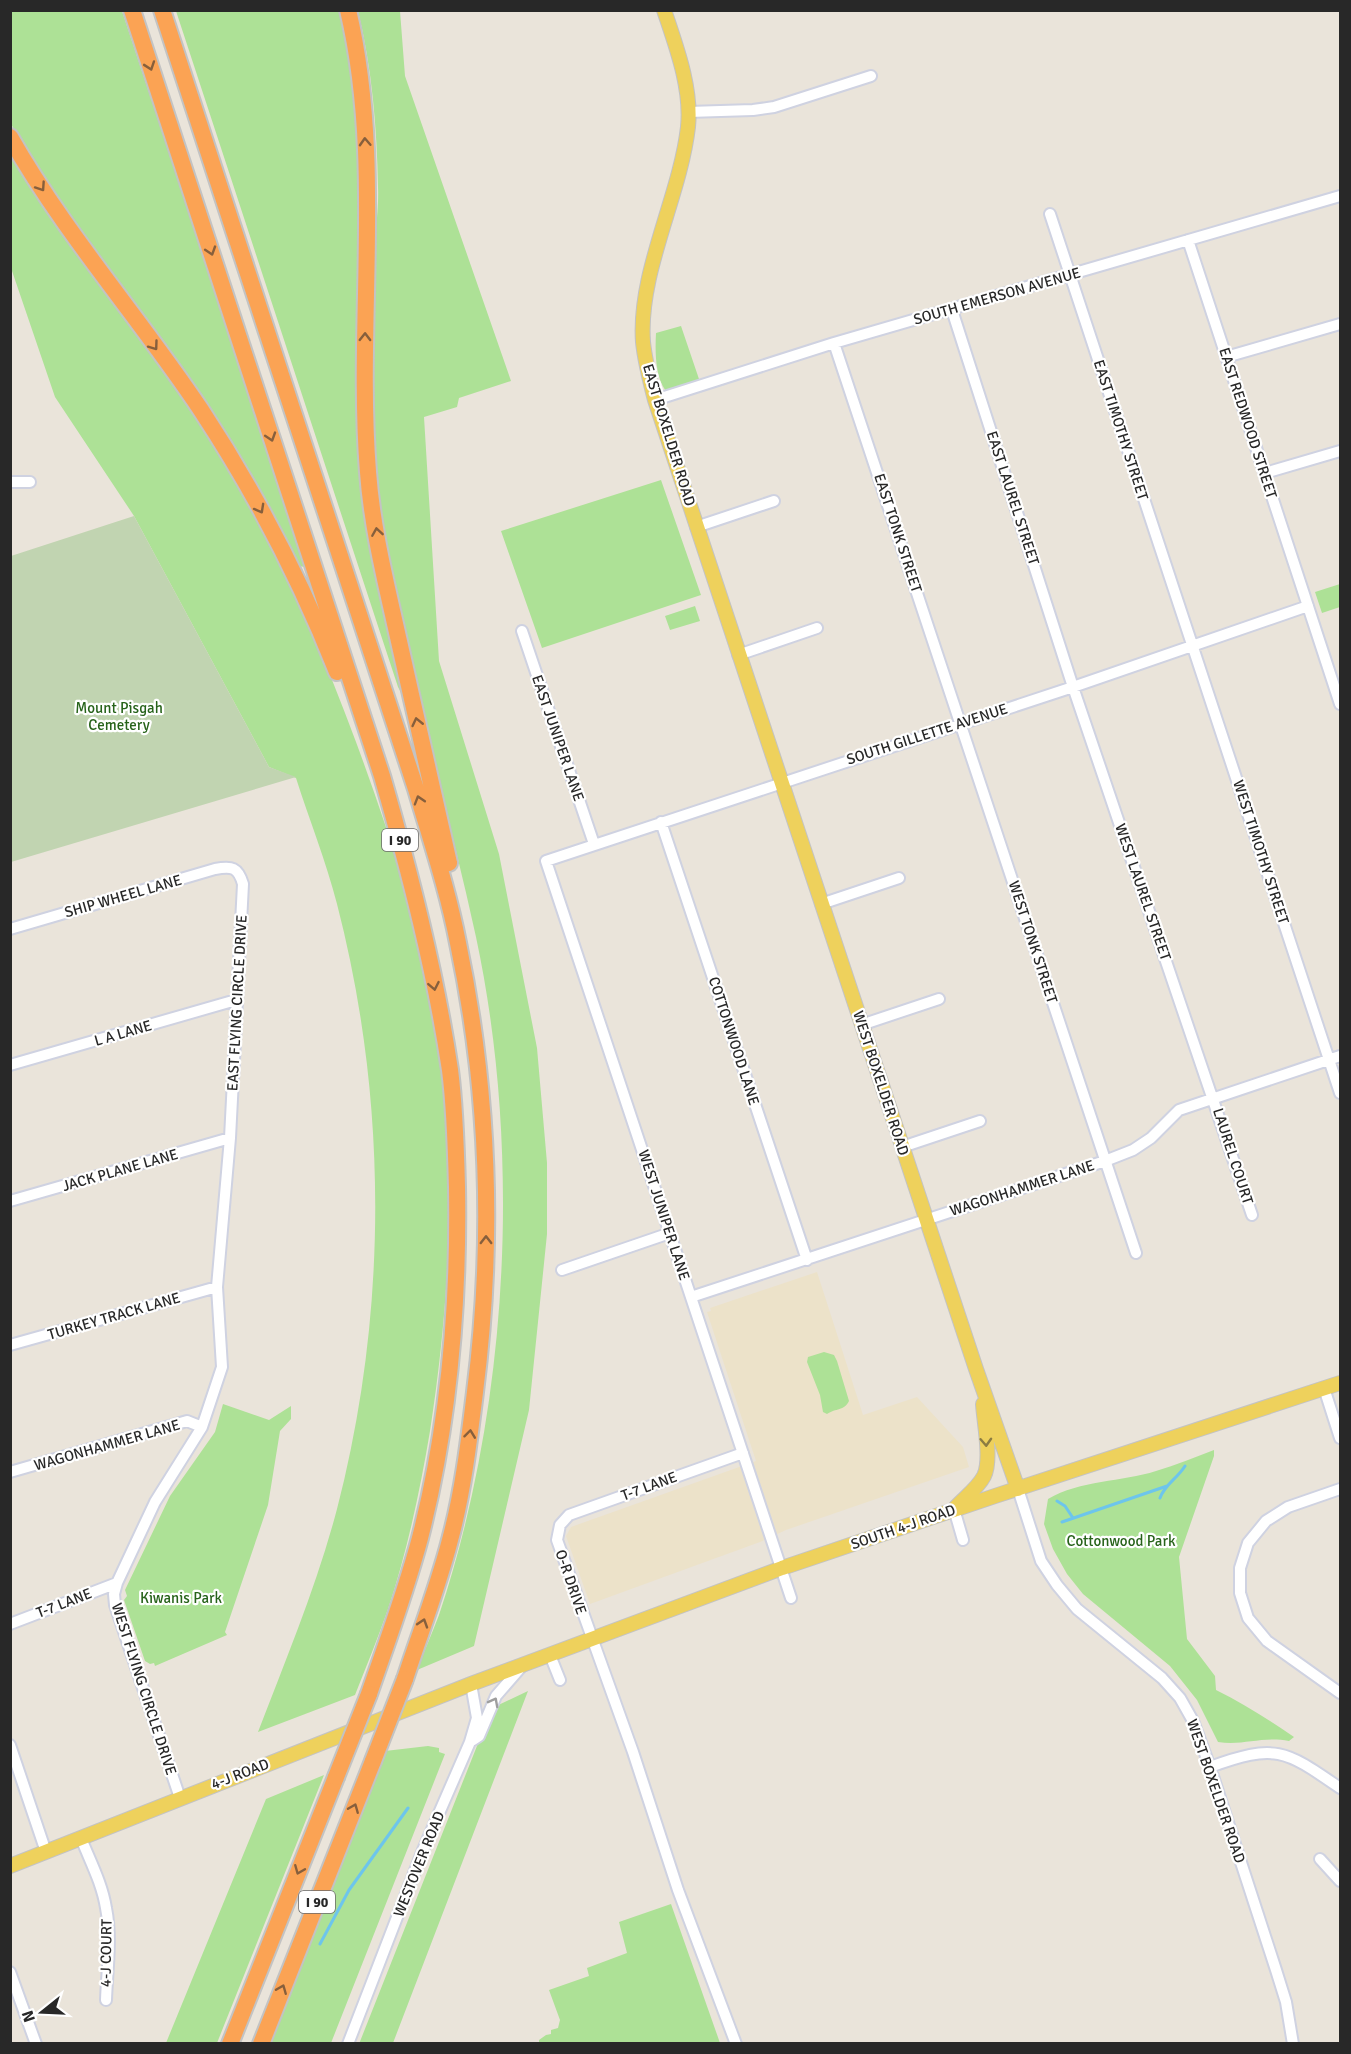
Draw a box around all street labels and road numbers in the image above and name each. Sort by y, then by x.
street label: SOUTH EMERSON AVENUE [911,264,1083,328]
street label: EAST REDWOOD STREET [1215,345,1281,501]
street label: EAST TIMOTHY STREET [1090,357,1152,503]
street label: EAST BOXELDER ROAD [639,362,699,508]
street label: EAST LAUREL STREET [983,429,1043,568]
street label: EAST TONK STREET [870,471,926,595]
street label: EAST JUNIPER LANE [528,672,588,804]
street label: SOUTH GILLETTE AVENUE [844,699,1010,769]
street label: WEST TIMOTHY STREET [1229,778,1293,927]
street label: WEST LAUREL STREET [1111,821,1175,963]
road number: I 90 [382,829,418,851]
street label: SHIP WHEEL LANE [62,871,184,921]
street label: WEST TONK STREET [1005,878,1061,1006]
street label: EAST FLYING CIRCLE DRIVE [223,914,251,1092]
street label: COTTONWOOD LANE [705,974,763,1108]
street label: WEST BOXELDER ROAD [849,1008,913,1158]
street label: L A LANE [92,1016,154,1050]
street label: LAUREL COURT [1209,1106,1257,1207]
street label: JACK PLANE LANE [60,1145,180,1195]
street label: WEST JUNIPER LANE [634,1148,694,1282]
street label: WAGONHAMMER LANE [947,1156,1097,1220]
street label: TURKEY TRACK LANE [46,1288,182,1344]
street label: WAGONHAMMER LANE [32,1416,182,1474]
street label: T-7 LANE [619,1468,679,1504]
street label: SOUTH 4-J ROAD [848,1501,958,1553]
street label: O-R DRIVE [551,1547,591,1617]
street label: T-7 LANE [34,1584,94,1622]
street label: WEST FLYING CIRCLE DRIVE [108,1601,180,1777]
street label: WEST BOXELDER ROAD [1183,1717,1249,1865]
street label: 4-J ROAD [209,1755,271,1793]
street label: WESTOVER ROAD [390,1808,448,1920]
road number: I 90 [299,1891,335,1913]
street label: 4-J COURT [96,1918,116,1987]

